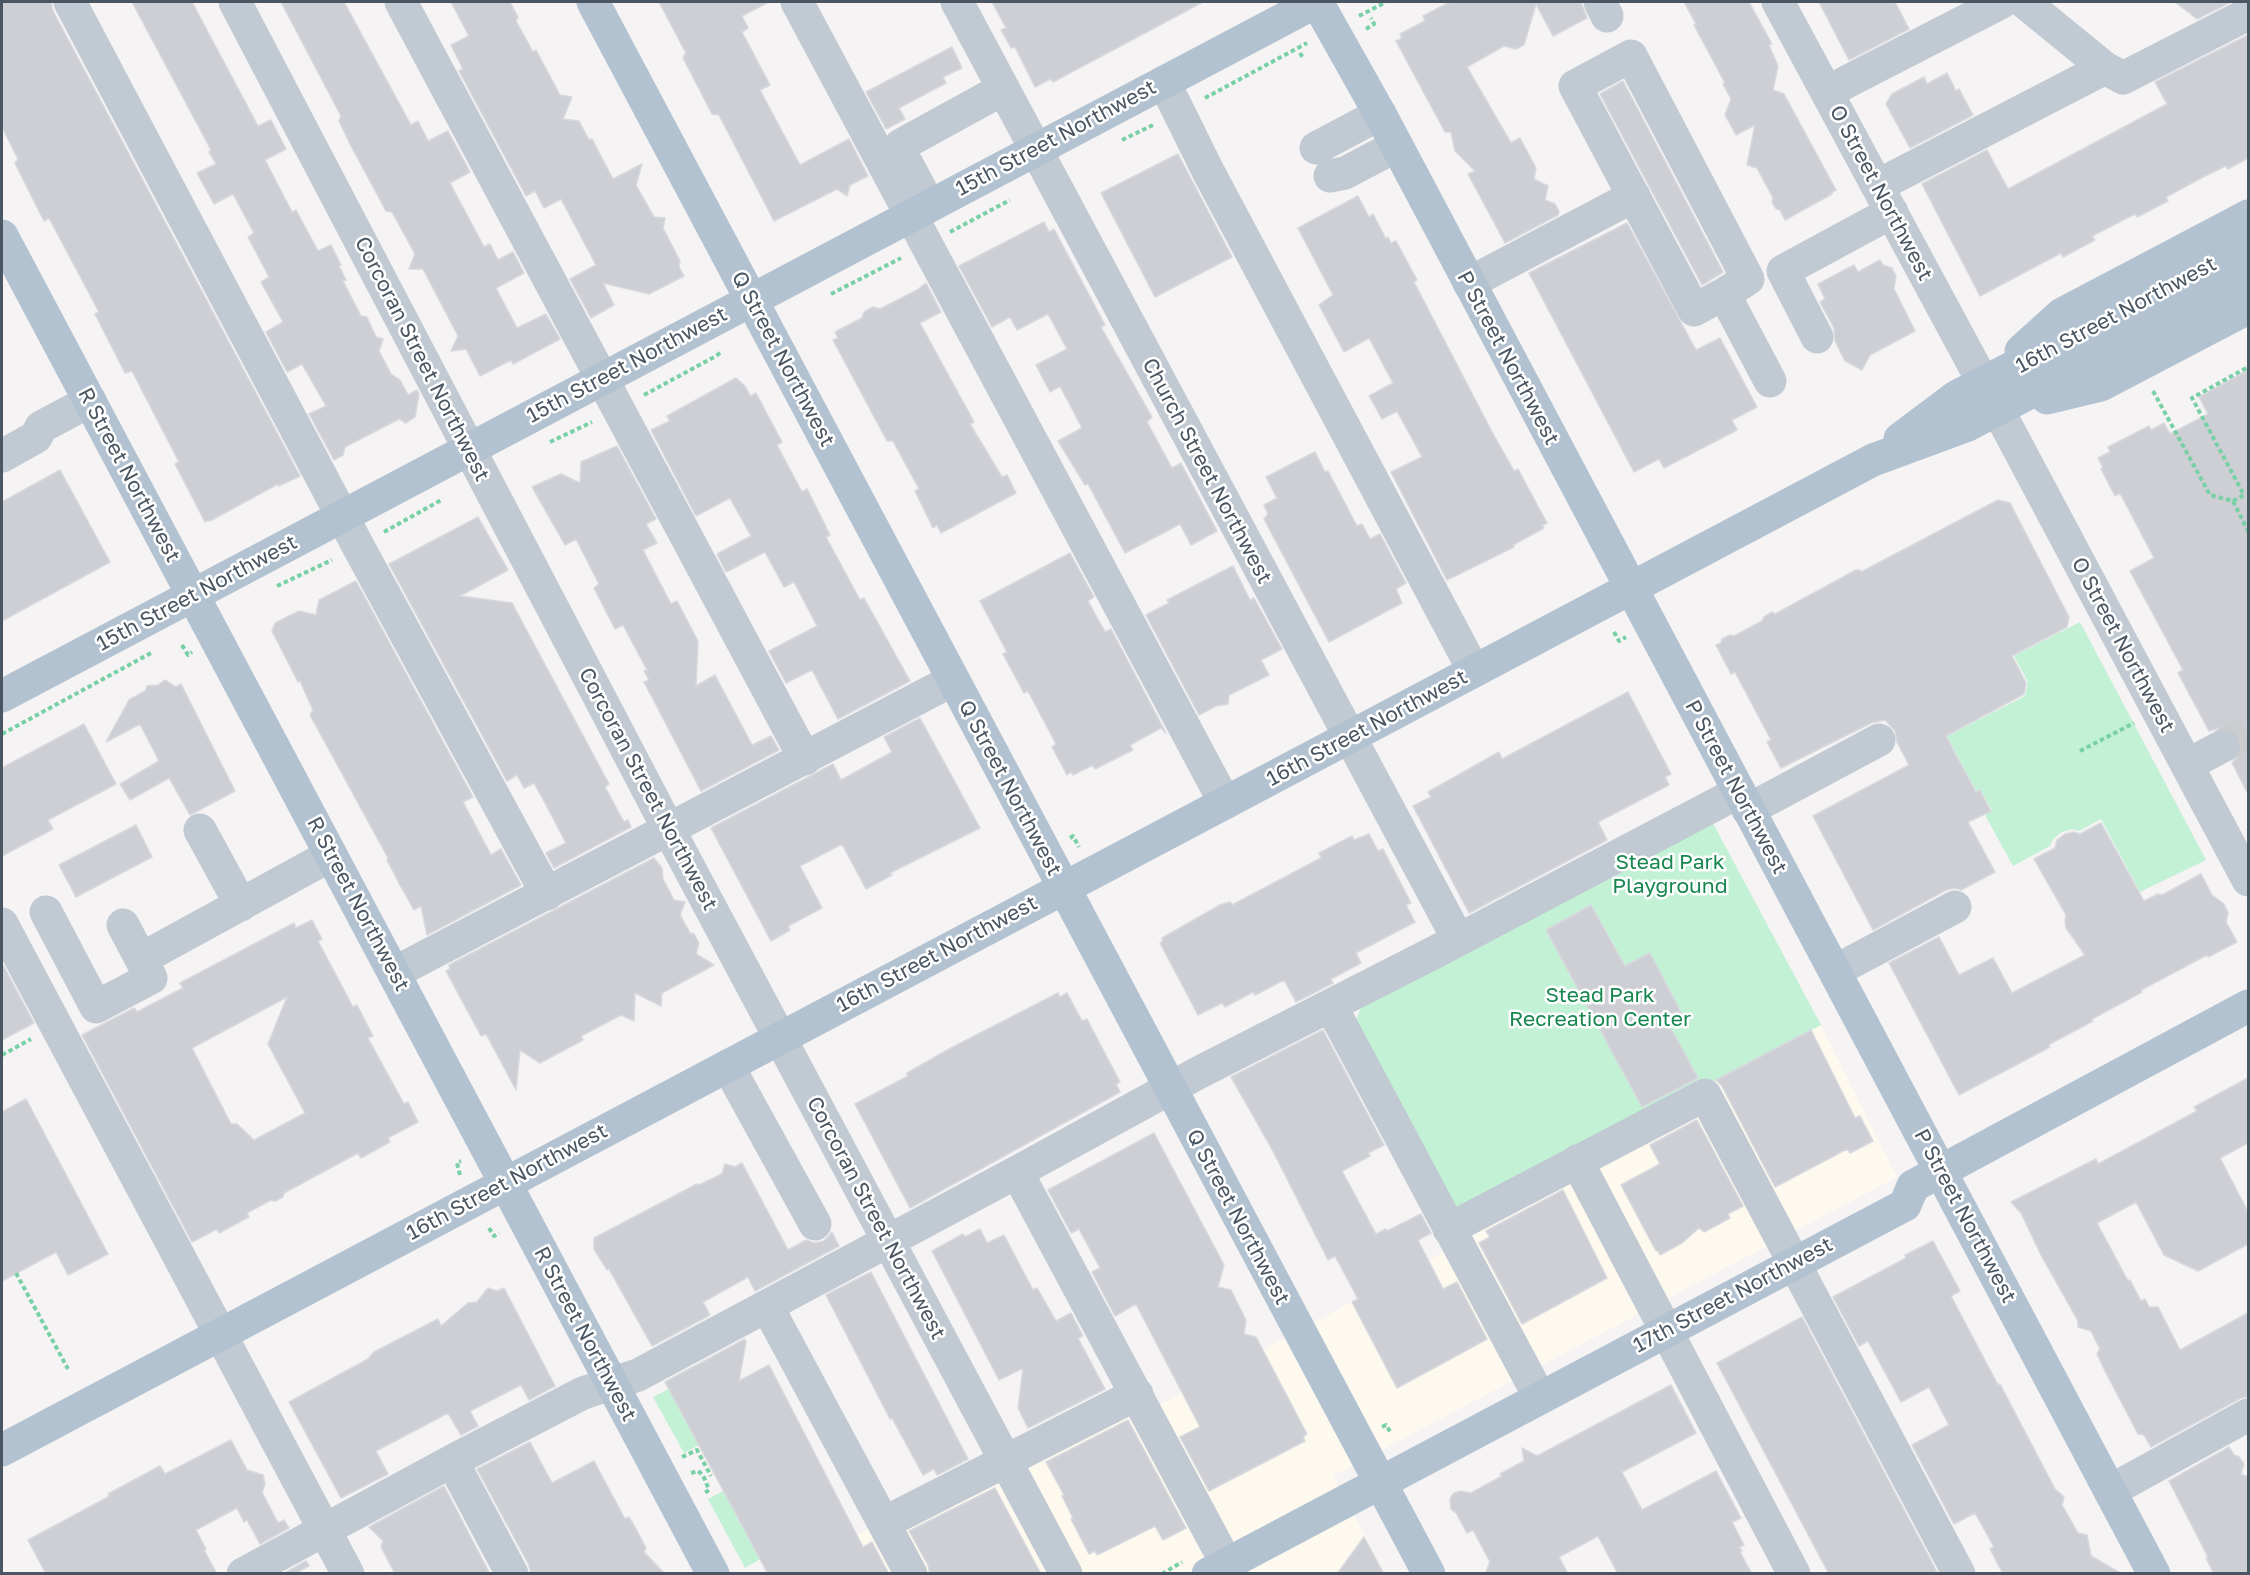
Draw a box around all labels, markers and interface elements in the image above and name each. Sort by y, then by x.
street label: 15th Street Northwest [952,74,1160,202]
street label: O Street Northwest [1824,101,1938,285]
street label: Corcoran Street Northwest [349,232,495,486]
street label: 16th Street Northwest [2011,251,2221,379]
street label: Q Street Northwest [726,267,840,451]
street label: P Street Northwest [1452,267,1564,449]
street label: 15th Street Northwest [523,301,731,429]
street label: Church Street Northwest [1137,354,1277,588]
street label: R Street Northwest [72,384,186,566]
street label: 15th Street Northwest [93,529,301,657]
street label: O Street Northwest [2066,553,2180,737]
street label: Corcoran Street Northwest [573,663,723,915]
street label: 16th Street Northwest [1262,664,1472,792]
street label: Q Street Northwest [953,696,1067,880]
street label: P Street Northwest [1680,696,1792,878]
street label: R Street Northwest [301,813,415,995]
park label: Stead Park Playground [1612,849,1728,899]
street label: 16th Street Northwest [832,890,1042,1018]
park label: Stead Park Recreation Center [1509,982,1691,1032]
street label: Corcoran Street Northwest [801,1092,951,1344]
street label: 16th Street Northwest [402,1118,612,1246]
street label: Q Street Northwest [1181,1125,1295,1309]
street label: P Street Northwest [1909,1125,2021,1307]
street label: 17th Street Northwest [1629,1232,1837,1358]
street label: R Street Northwest [528,1243,642,1425]

